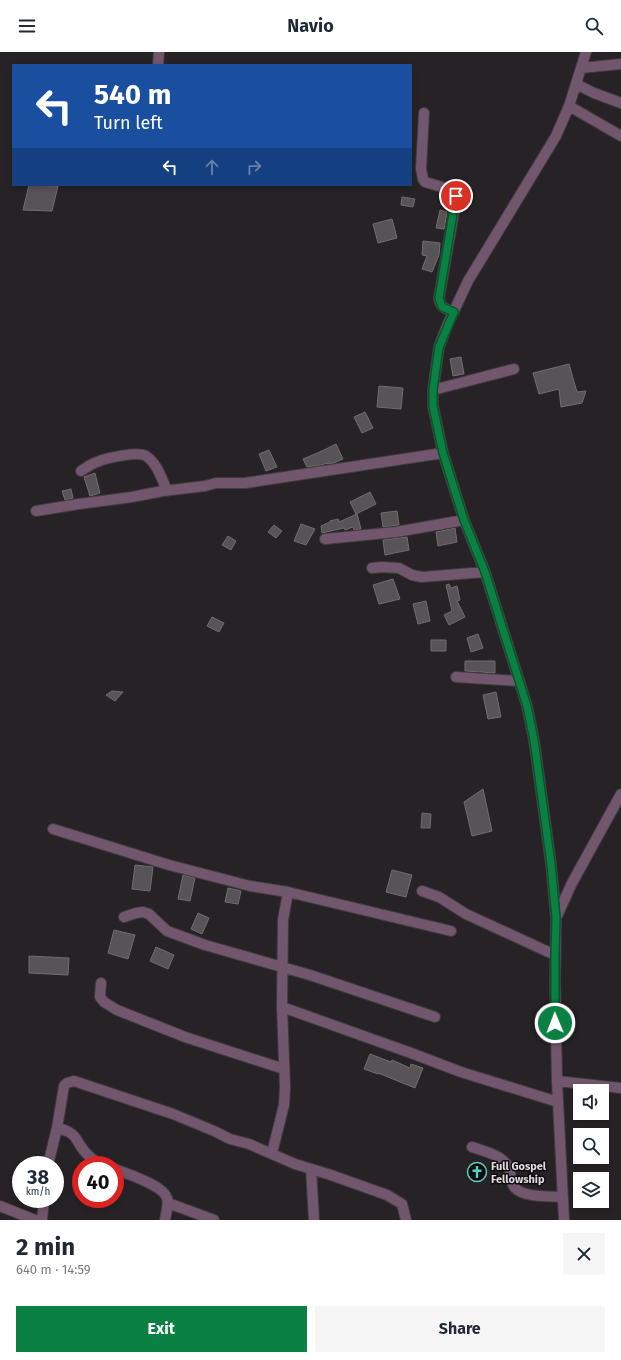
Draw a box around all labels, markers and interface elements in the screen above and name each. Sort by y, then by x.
icon: menu [16,15,38,37]
text: Navio [287,15,334,37]
icon: search [583,15,605,37]
text: 540 m [94,78,172,111]
icon: left [28,80,80,132]
text: Turn left [94,112,163,134]
icon: left [159,156,181,178]
icon: ahead [201,156,223,178]
icon: right [243,156,265,178]
pin [439,179,473,213]
icon: arrive [445,185,467,207]
position arrow [534,1002,576,1044]
map controls [573,1084,609,1208]
button: sound [573,1084,609,1120]
button: search [573,1128,609,1164]
speed limit sign: 40 [72,1156,124,1208]
place label: Full Gospel Fellowship [491,1160,547,1186]
church icon: Full Gospel Fellowship [466,1161,488,1183]
text: 38 [27,1165,49,1189]
button: layers [573,1172,609,1208]
text: km/h [26,1186,50,1198]
text: 2 min [16,1233,75,1261]
button: close [563,1233,605,1275]
text: 640 m · 14:59 [16,1262,91,1277]
button: Exit [16,1306,307,1352]
button: Share [315,1306,605,1352]

